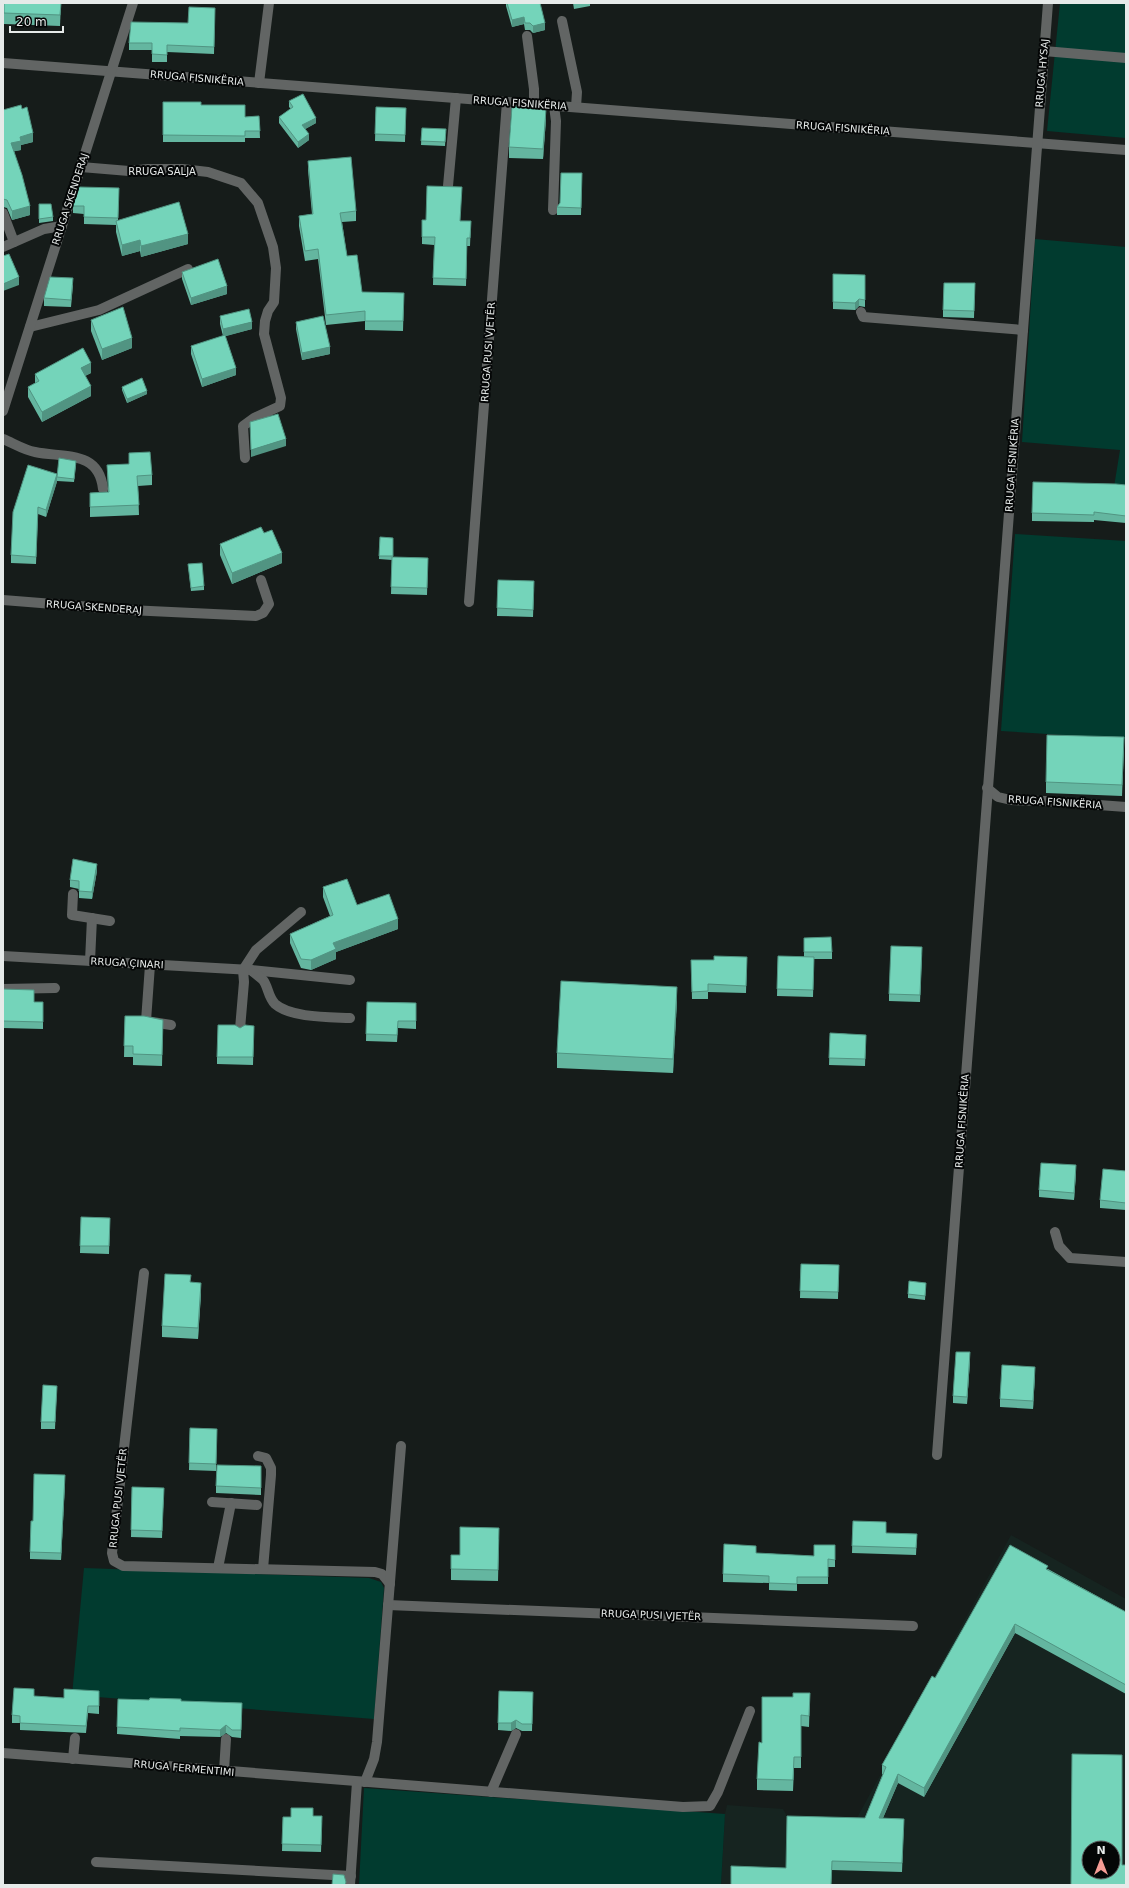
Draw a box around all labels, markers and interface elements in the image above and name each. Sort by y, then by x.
scale bar [10,8,63,34]
text: 20 m [16,15,47,29]
street label: RRUGA HYSAJ [1034,38,1050,108]
street label: RRUGA FISNIKËRIA [150,67,245,88]
street label: RRUGA FISNIKËRIA [473,93,568,112]
street label: RRUGA FISNIKËRIA [796,118,891,137]
street label: RRUGA SKENDERAJ [50,152,90,246]
street label: RRUGA SALJA [128,166,196,177]
street label: RRUGA PUSI VJETËR [478,301,497,402]
street label: RRUGA FISNIKËRIA [1002,417,1021,512]
street label: RRUGA SKENDERAJ [46,598,142,616]
street label: RRUGA FISNIKËRIA [1008,792,1103,811]
street label: RRUGA ÇINARI [90,956,164,970]
street label: RRUGA FISNIKËRIA [952,1073,971,1168]
street label: RRUGA PUSI VJETËR [106,1447,129,1548]
street label: RRUGA PUSI VJETËR [601,1607,701,1622]
street label: RRUGA FERMENTIMI [133,1758,235,1778]
north arrow [1081,1840,1121,1880]
text: N [1096,1844,1106,1857]

